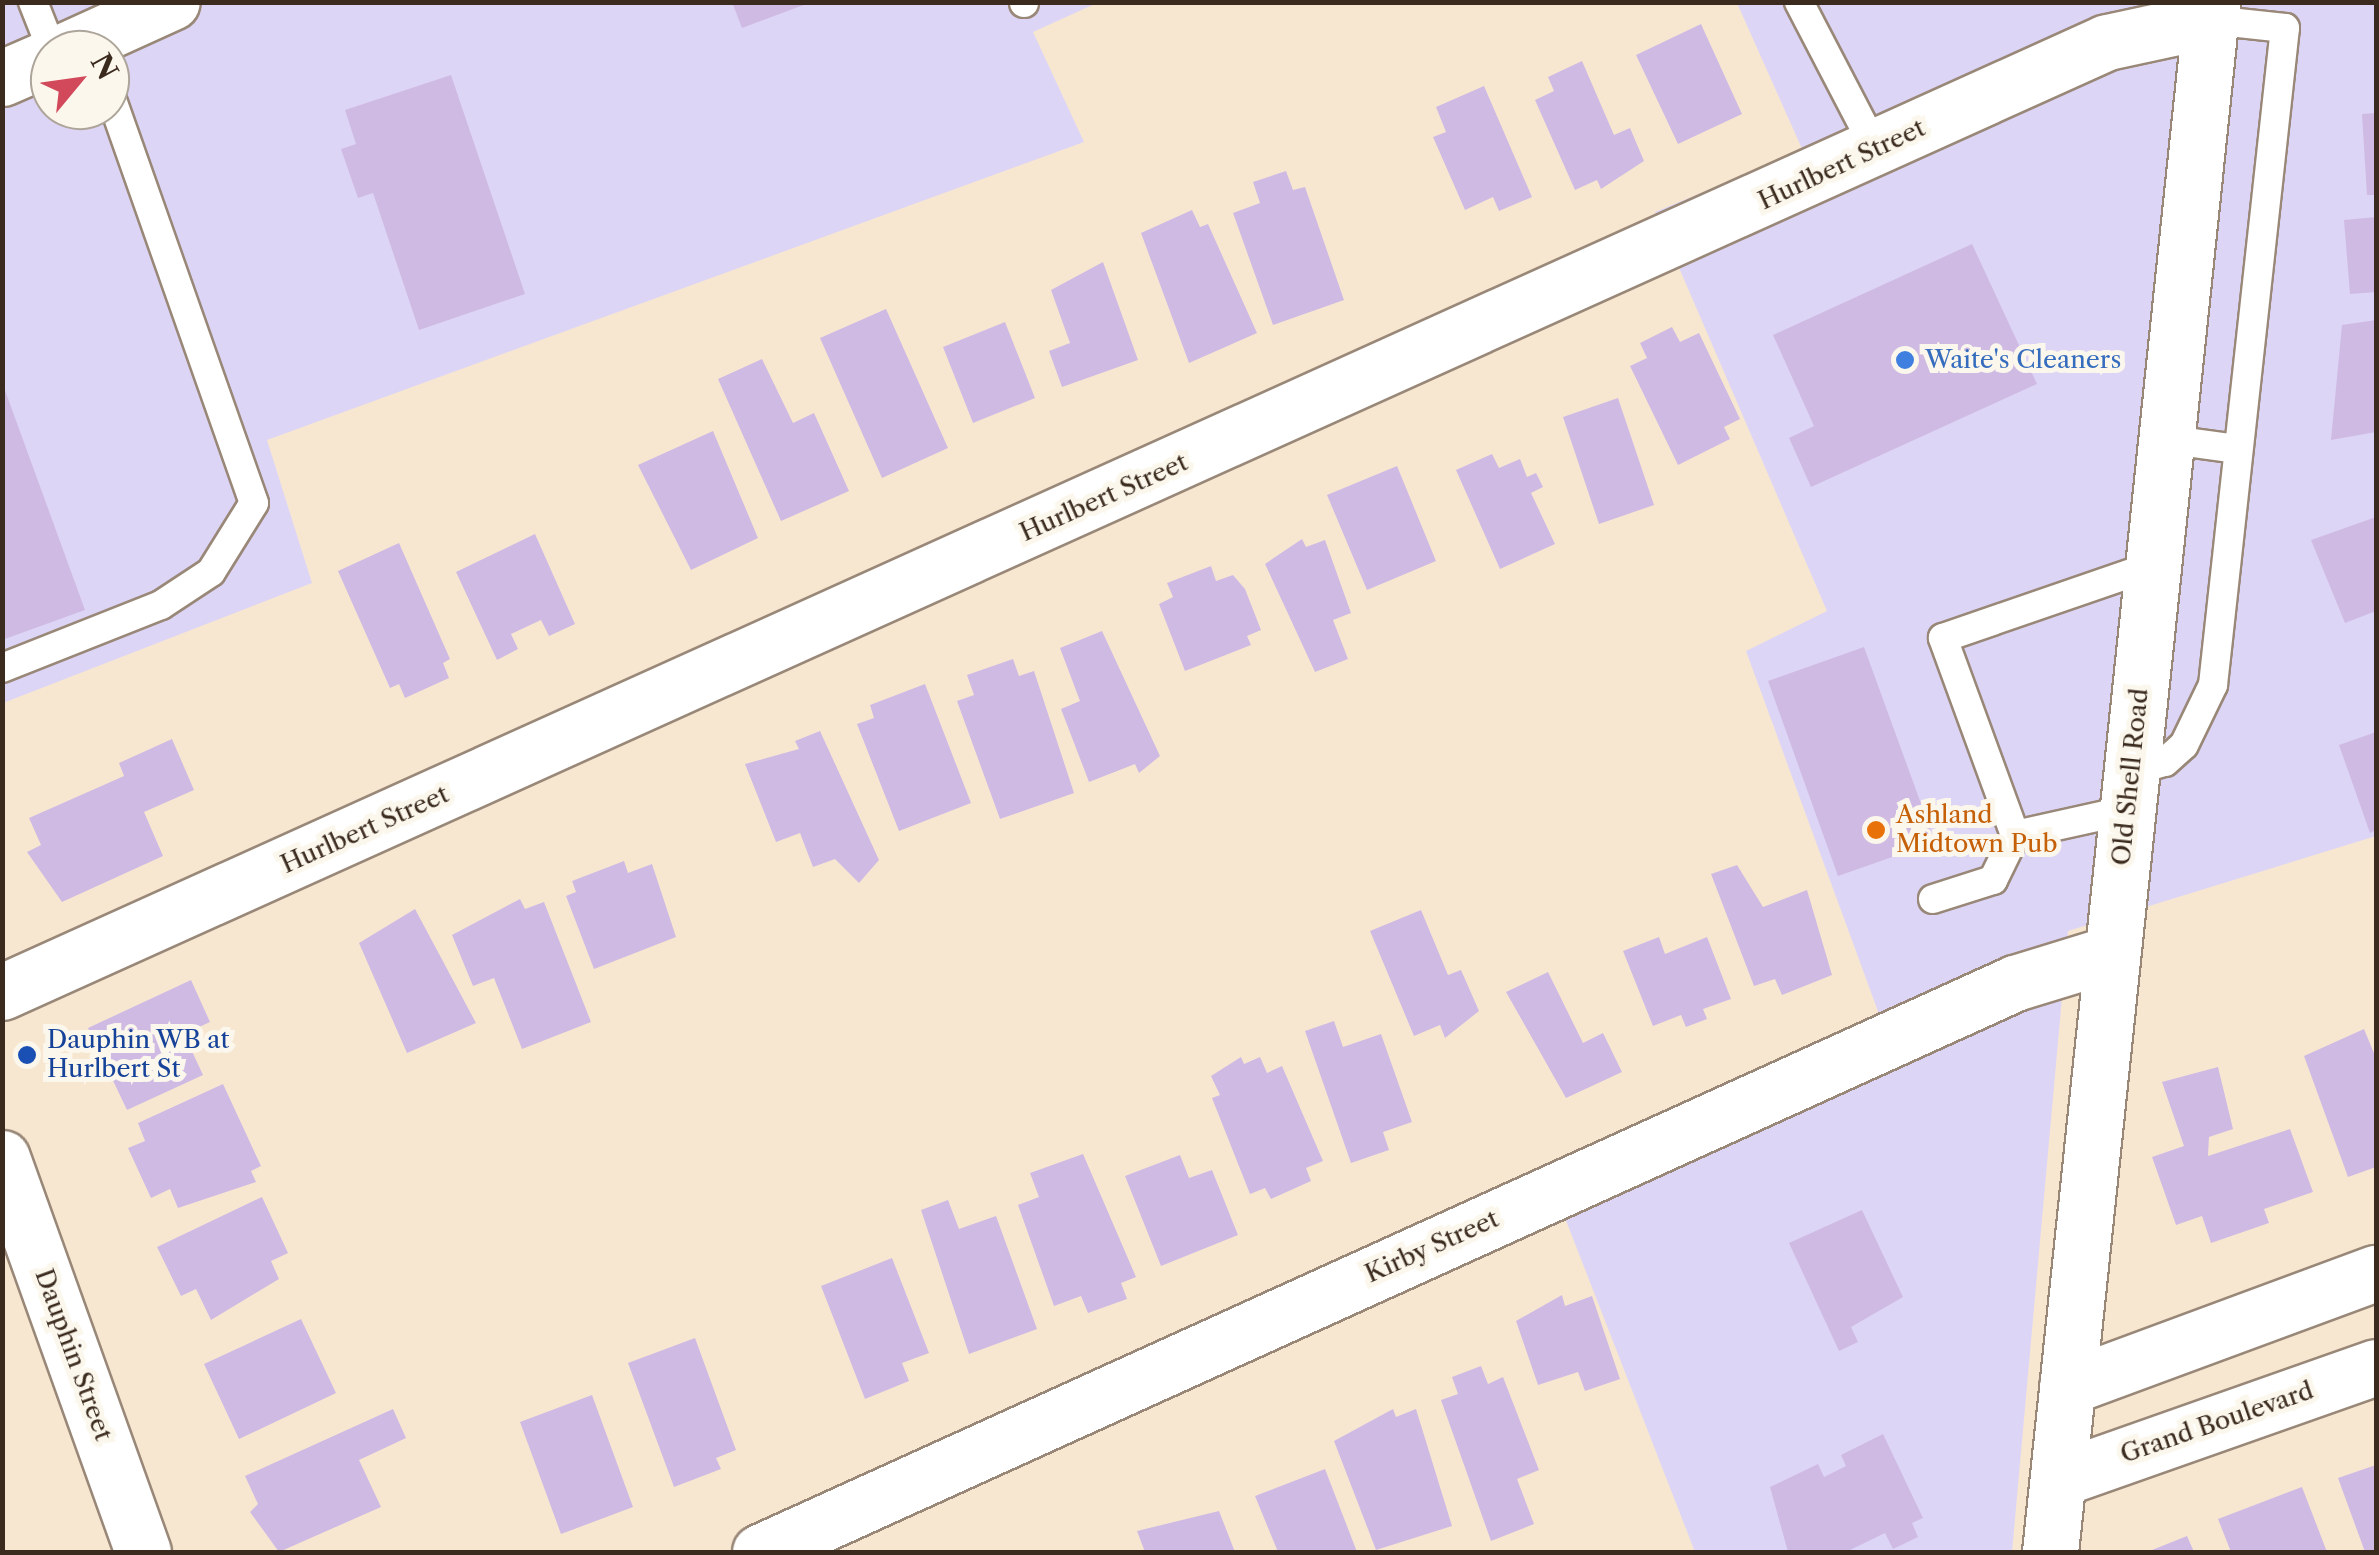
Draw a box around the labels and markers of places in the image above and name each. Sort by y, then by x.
place label: Waite's Cleaners [1925,345,2121,375]
marker: Waite's Cleaners [1894,349,1916,371]
place label: Ashland Midtown Pub [1896,801,2058,860]
marker: Ashland Midtown Pub [1865,819,1887,841]
place label: Dauphin WB at Hurlbert St [47,1026,230,1085]
marker: Dauphin WB at Hurlbert St [16,1044,38,1066]

